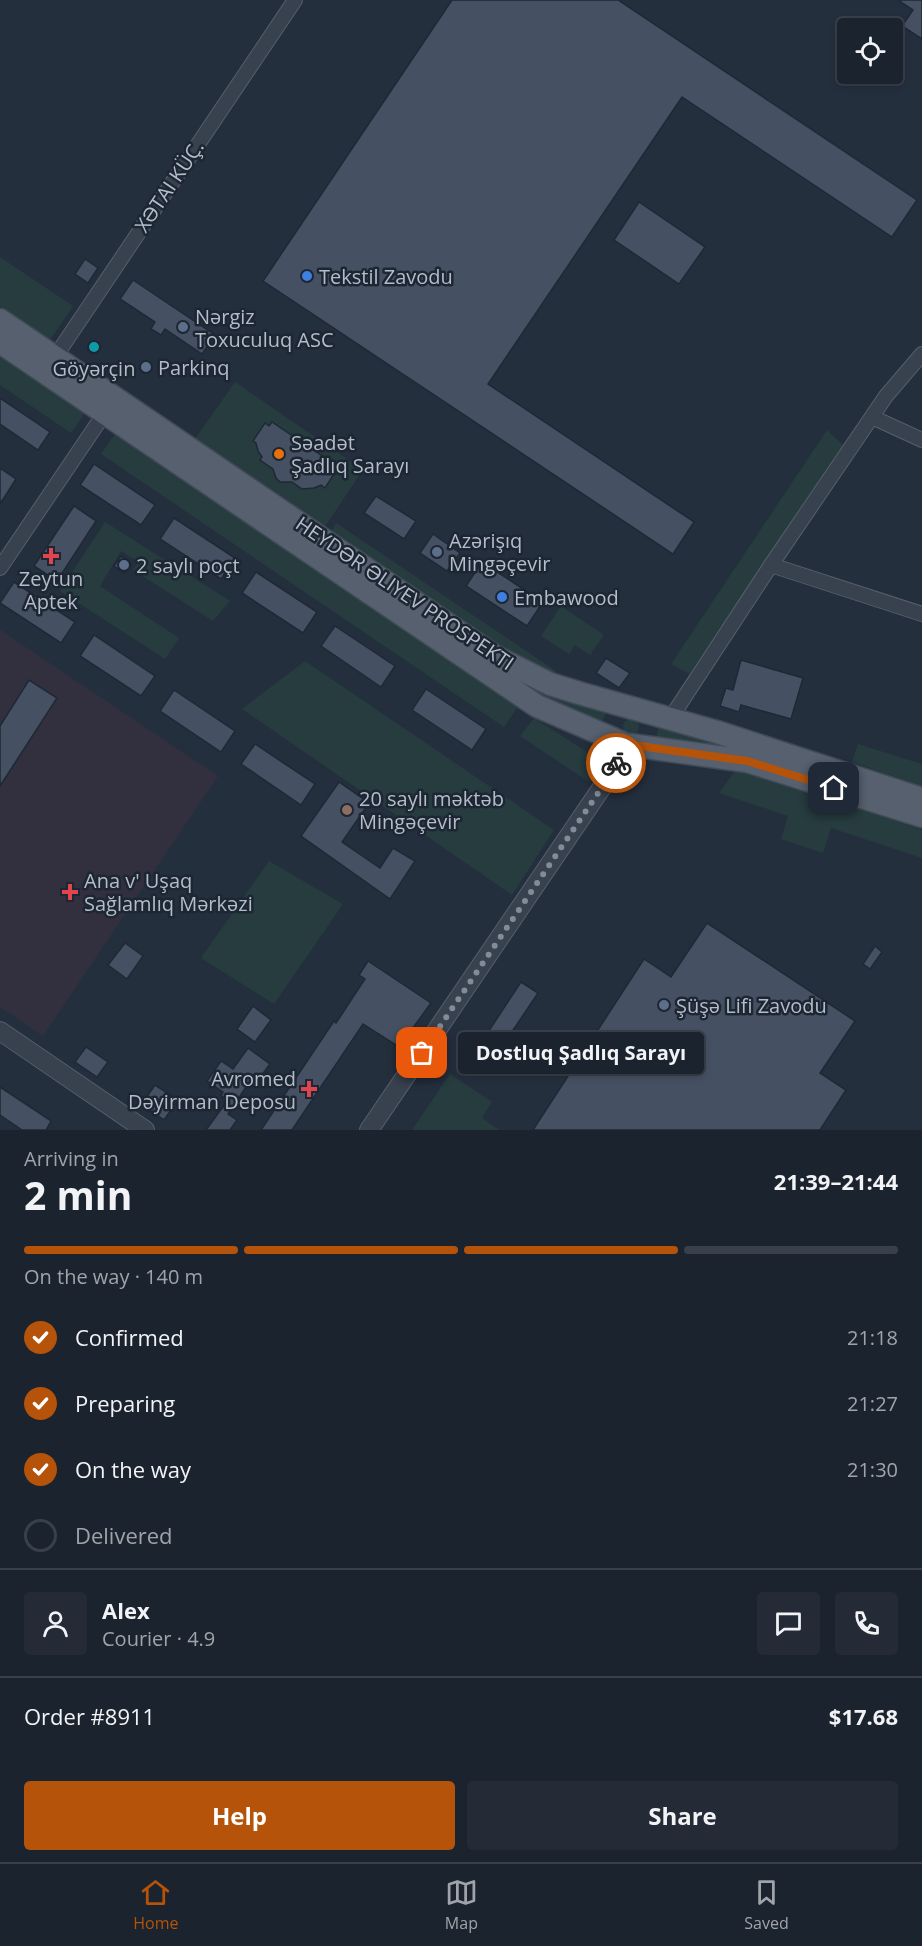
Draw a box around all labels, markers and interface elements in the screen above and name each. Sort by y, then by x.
map controls [837,18,903,84]
button: locate [837,18,903,84]
street label: XƏTAI KÜÇ. [128,135,210,237]
place label: Tekstil Zavodu [319,263,453,290]
marker: Tekstil Zavodu [300,269,314,283]
place label: Nərgiz Toxuculuq ASC [195,303,334,353]
marker: Nərgiz Toxuculuq ASC [176,320,190,334]
marker: Göyərçin [87,340,101,354]
place label: Parkinq [158,354,229,381]
place label: Göyərçin [53,355,135,382]
marker: Parkinq [139,360,153,374]
place label: Səadət Şadlıq Sarayı [291,429,409,479]
marker: Səadət Şadlıq Sarayı [272,447,286,461]
street label: HEYDƏR ƏLIYEV PROSPEKTI [291,510,519,676]
place label: Azərişıq Mingəçevir [449,527,550,577]
marker: Azərişıq Mingəçevir [430,545,444,559]
marker: Zeytun Aptek [44,549,58,563]
place label: 2 saylı poçt [136,552,240,579]
marker: 2 saylı poçt [117,558,131,572]
place label: Zeytun Aptek [19,565,83,615]
place label: Embawood [514,584,619,611]
marker: Embawood [495,590,509,604]
courier [586,733,646,793]
icon: bike [600,747,633,780]
pin [808,762,859,813]
icon: home [817,771,850,804]
place label: 20 saylı məktəb Mingəçevir [359,785,504,835]
marker: 20 saylı məktəb Mingəçevir [340,803,354,817]
place label: Ana v' Uşaq Sağlamlıq Mərkəzi [84,867,253,917]
marker: Ana v' Uşaq Sağlamlıq Mərkəzi [61,883,79,901]
place label: Şüşə Lifi Zavodu [676,992,827,1019]
marker: Şüşə Lifi Zavodu [657,998,671,1012]
pin [396,1027,447,1078]
callout: Dostluq Şadlıq Sarayı [458,1032,704,1074]
icon: bag [405,1036,438,1069]
text: Dostluq Şadlıq Sarayı [476,1039,686,1066]
place label: Avromed Dəyirman Deposu [128,1065,296,1115]
marker: Avromed Dəyirman Deposu [300,1080,318,1098]
text: Arriving in [24,1145,119,1172]
text: 21:39–21:44 [774,1166,898,1196]
text: 2 min [24,1168,132,1221]
text: On the way · 140 m [24,1263,203,1290]
icon: check [24,1321,57,1354]
text: Confirmed [75,1322,184,1352]
text: 21:18 [847,1324,898,1351]
icon: check [24,1387,57,1420]
text: Preparing [75,1388,175,1418]
text: 21:27 [847,1390,898,1417]
icon: check [24,1453,57,1486]
text: On the way [75,1454,191,1484]
text: 21:30 [847,1456,898,1483]
text: Delivered [75,1520,173,1550]
button: person [24,1592,87,1655]
button: chat [757,1592,820,1655]
button: phone [835,1592,898,1655]
text: Alex [102,1595,150,1625]
text: Courier · 4.9 [102,1625,215,1652]
text: Order #8911 [24,1701,155,1731]
text: $17.68 [829,1701,898,1731]
button: Help [24,1781,455,1850]
button: Share [467,1781,898,1850]
tab: Home [133,1876,178,1934]
tab: Map [445,1876,478,1934]
tab: Saved [744,1876,789,1934]

